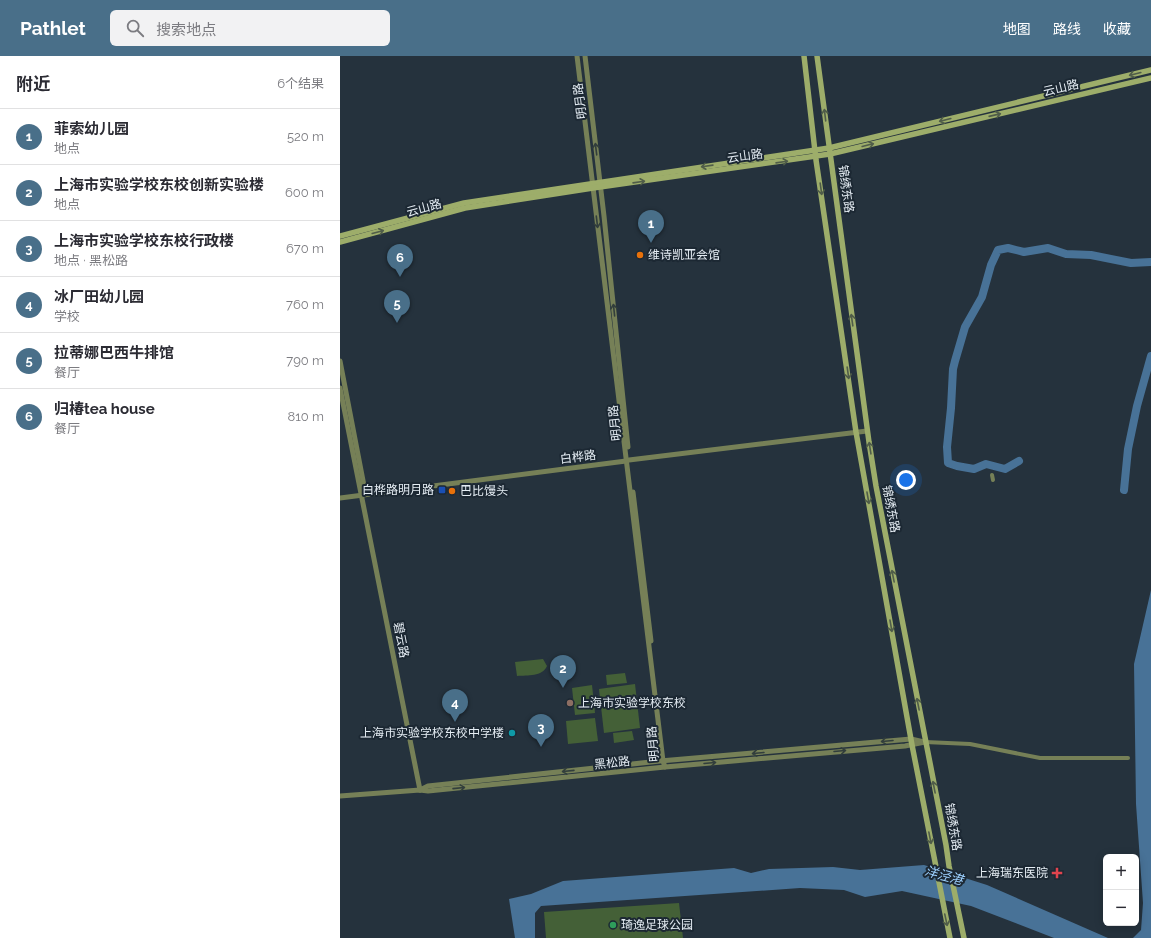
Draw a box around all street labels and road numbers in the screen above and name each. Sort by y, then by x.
street label: 云山路 [1042,77,1080,99]
street label: 明月路 [571,82,589,120]
street label: 云山路 [726,147,764,165]
street label: 锦绣东路 [836,164,856,214]
street label: 云山路 [405,197,443,219]
street label: 明月路 [606,404,624,442]
street label: 白桦路 [559,448,597,466]
street label: 锦绣东路 [880,484,902,534]
street label: 碧云路 [391,621,411,659]
street label: 明月路 [644,725,662,763]
street label: 黑松路 [593,754,631,772]
street label: 锦绣东路 [942,802,964,852]

